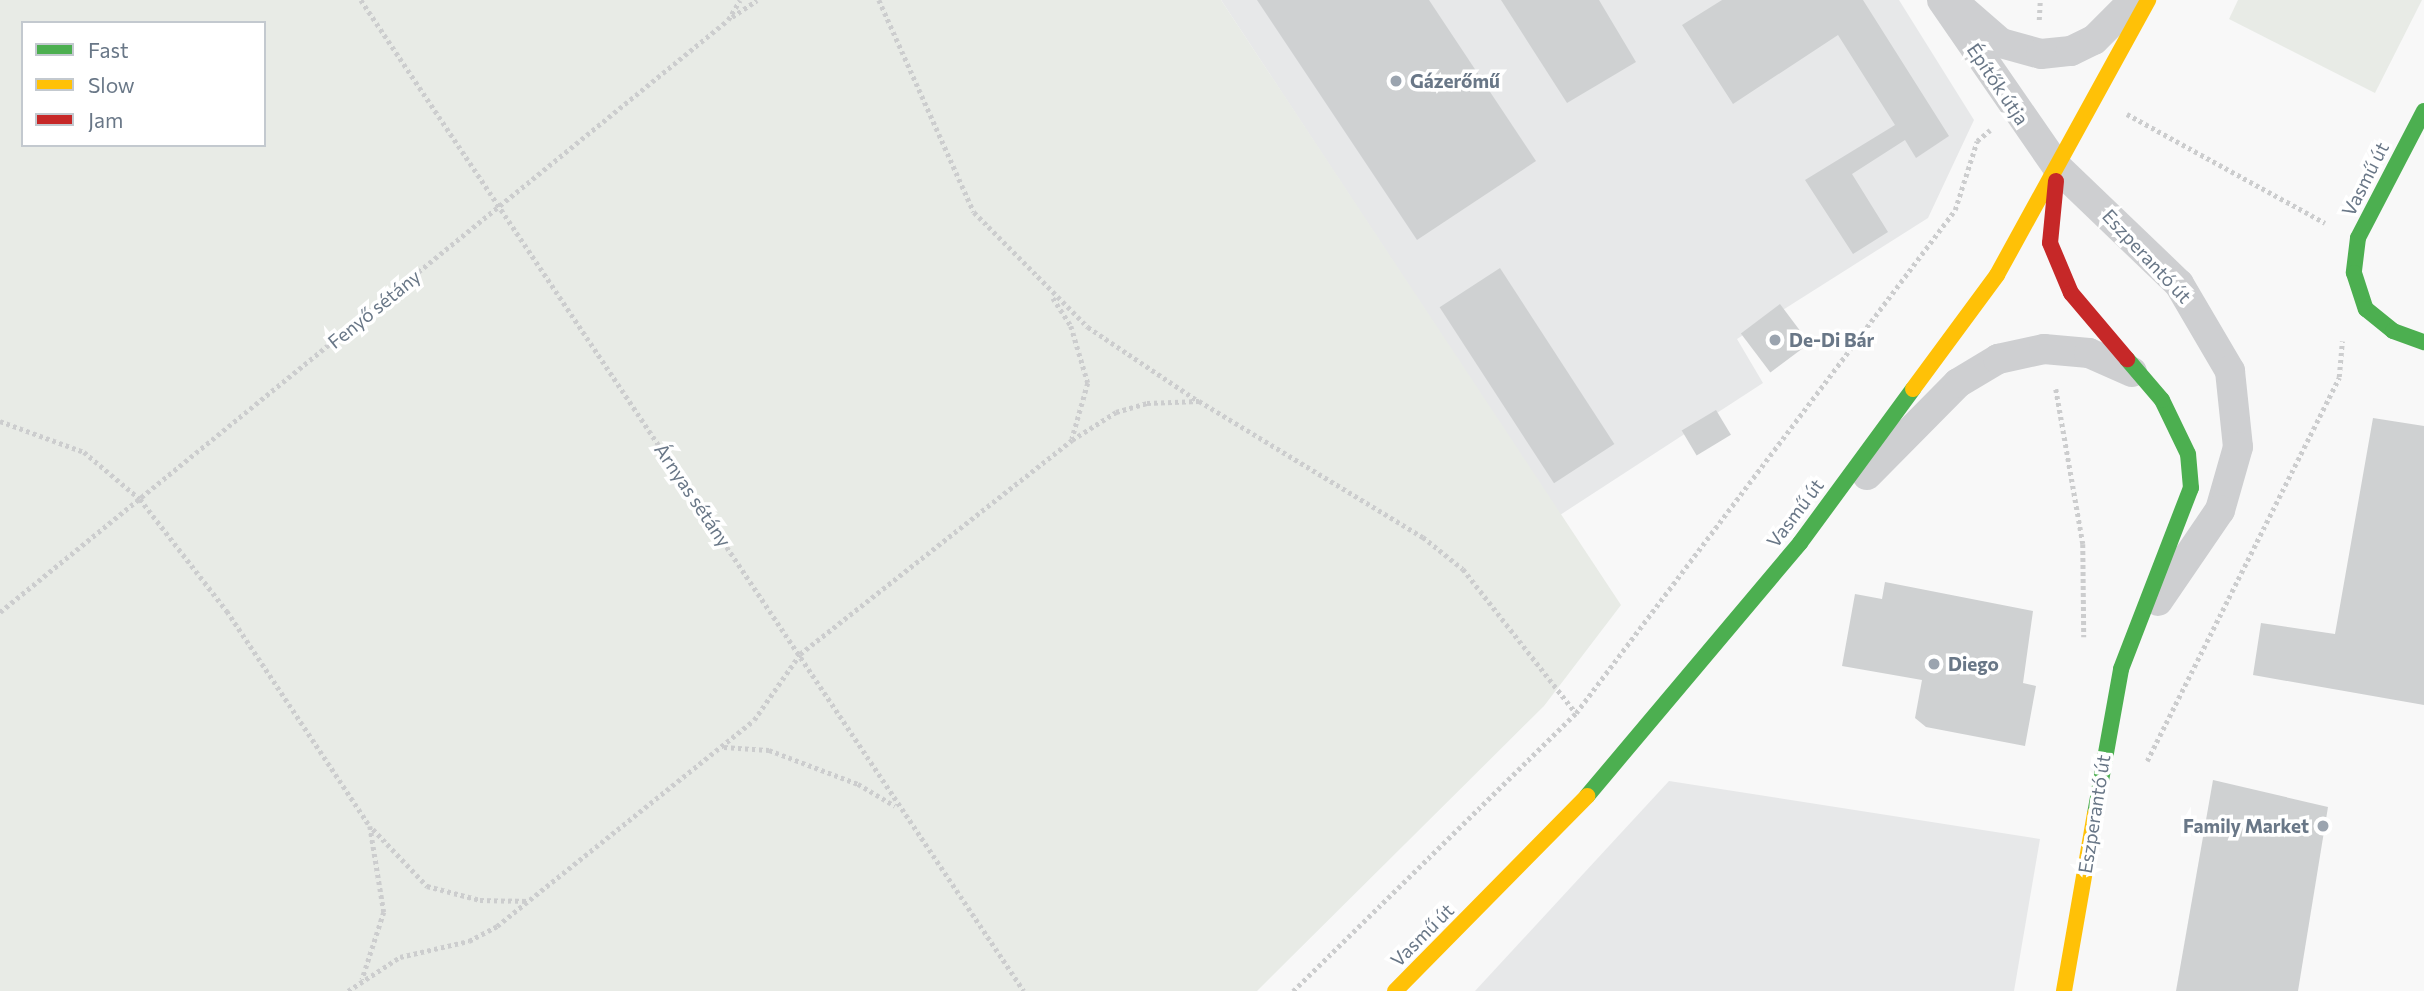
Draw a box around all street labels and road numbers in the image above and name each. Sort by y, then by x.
street label: Építők útja [1962,39,2034,129]
street label: Vasmű út [2337,138,2393,220]
street label: Eszperantó út [2098,204,2196,308]
street label: Fenyő sétány [323,265,425,353]
street label: Árnyas sétány [650,439,736,551]
street label: Vasmű út [1762,474,1828,552]
street label: Eszperantó út [2073,753,2115,875]
street label: Vasmű út [1386,899,1458,971]

